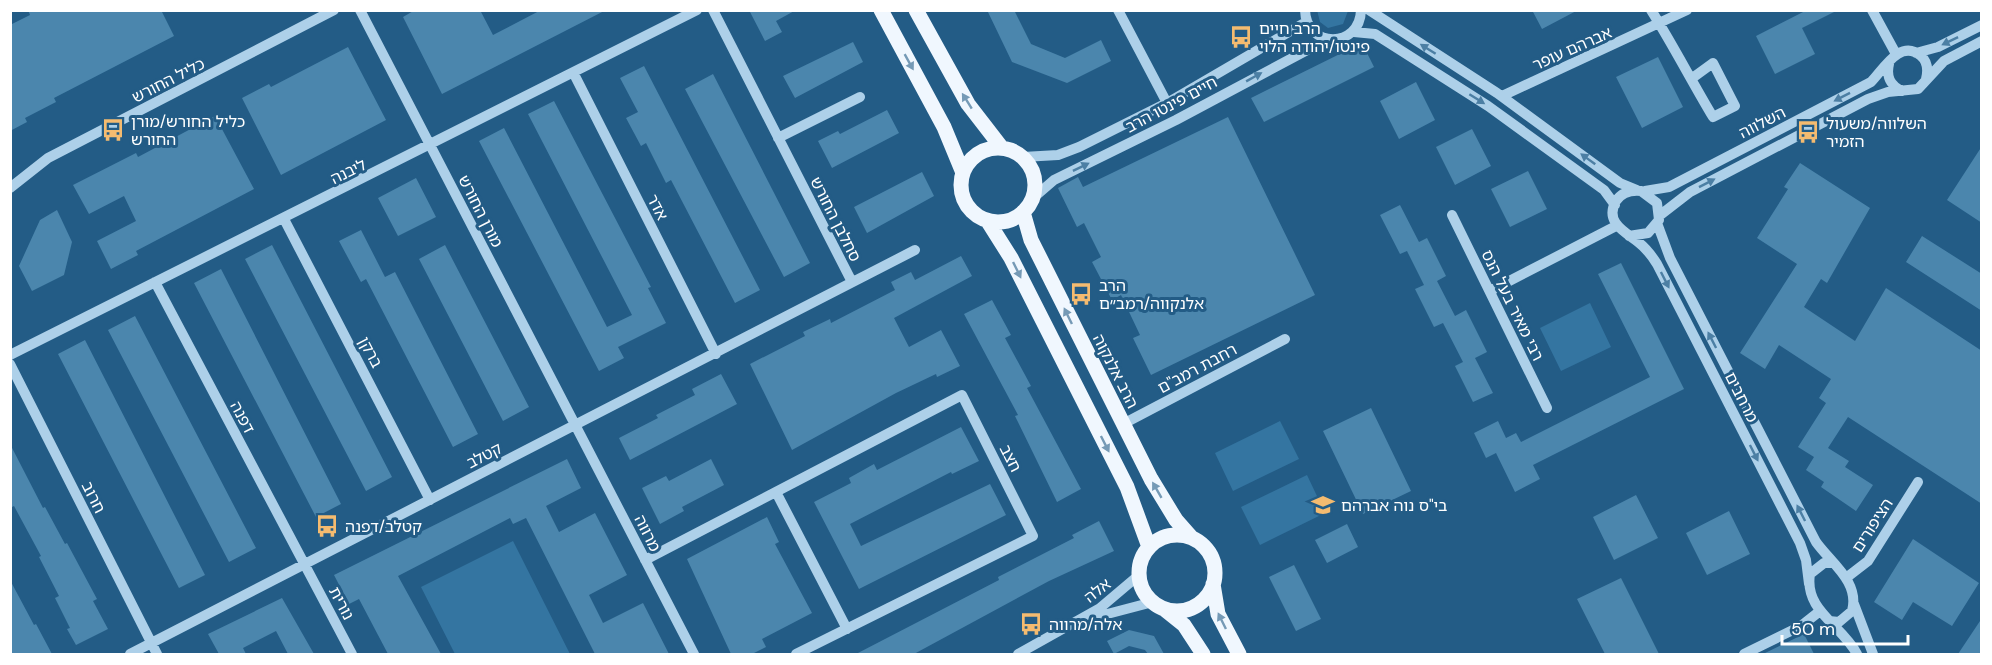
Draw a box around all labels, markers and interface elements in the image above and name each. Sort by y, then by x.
place label: הרב חיים פינטו/יהודה הלוי [1259,18,1370,57]
street label: אברהם עופר [1529,22,1615,75]
bus stop icon: הרב חיים פינטו/יהודה הלוי [1228,24,1254,50]
one-way arrow [1941,37,1958,46]
one-way arrow [1420,43,1436,54]
street label: כליל החורש [128,53,208,108]
one-way arrow [904,54,914,71]
street label: חיים פינטו הרב [1122,71,1221,137]
one-way arrow [1246,72,1263,82]
one-way arrow [961,93,972,110]
one-way arrow [1469,93,1485,104]
one-way arrow [1833,93,1850,102]
street label: השלווה [1735,102,1789,143]
place label: כליל החורש/מורן החורש [131,111,245,150]
place label: השלווה/משעול הזמיר [1826,113,1927,152]
bus stop icon: כליל החורש/מורן החורש [100,117,126,143]
bus stop icon: השלווה/משעול הזמיר [1795,119,1821,145]
one-way arrow [1581,153,1597,165]
street label: ליבנה [327,154,370,189]
one-way arrow [1072,162,1089,172]
street label: מורן החורש [453,172,508,251]
street label: סחלבן החורש [805,173,866,265]
one-way arrow [1699,178,1716,188]
street label: אדר [642,191,673,224]
street label: רבי מאיר בעל הנס [1477,246,1548,364]
one-way arrow [1012,262,1021,279]
one-way arrow [1660,271,1670,288]
place label: הרב אלנקווה/רמב״ם [1099,275,1204,314]
bus stop icon: הרב אלנקווה/רמב״ם [1068,281,1094,307]
one-way arrow [1064,308,1073,325]
street label: הרב אלנקוה [1088,331,1143,412]
one-way arrow [1707,331,1717,348]
street label: ברקן [354,333,387,371]
street label: רחבת רמב"ם [1154,339,1241,398]
street label: מרחבים [1720,368,1763,426]
street label: דפנה [225,397,260,437]
one-way arrow [1100,436,1110,453]
street label: קטלב [463,438,505,473]
street label: חצב [995,441,1026,476]
one-way arrow [1749,445,1759,462]
street label: חרוב [77,478,110,517]
one-way arrow [1152,482,1163,498]
school or university icon: בי"ס נוה אברהם [1310,492,1336,518]
street label: הציפורים [1847,494,1898,556]
place label: בי"ס נוה אברהם [1341,495,1447,516]
one-way arrow [1796,505,1806,522]
street label: מרווה [629,511,666,555]
bus stop icon: קטלב/דפנה [314,513,340,539]
place label: קטלב/דפנה [345,516,422,537]
street label: אלה [1080,573,1115,607]
street label: נורית [324,583,359,623]
scale bar [1782,608,1908,646]
bus stop icon: אלה/מרווה [1018,611,1044,637]
one-way arrow [1217,612,1227,629]
place label: אלה/מרווה [1049,614,1122,635]
text: 50 m [1791,617,1835,641]

